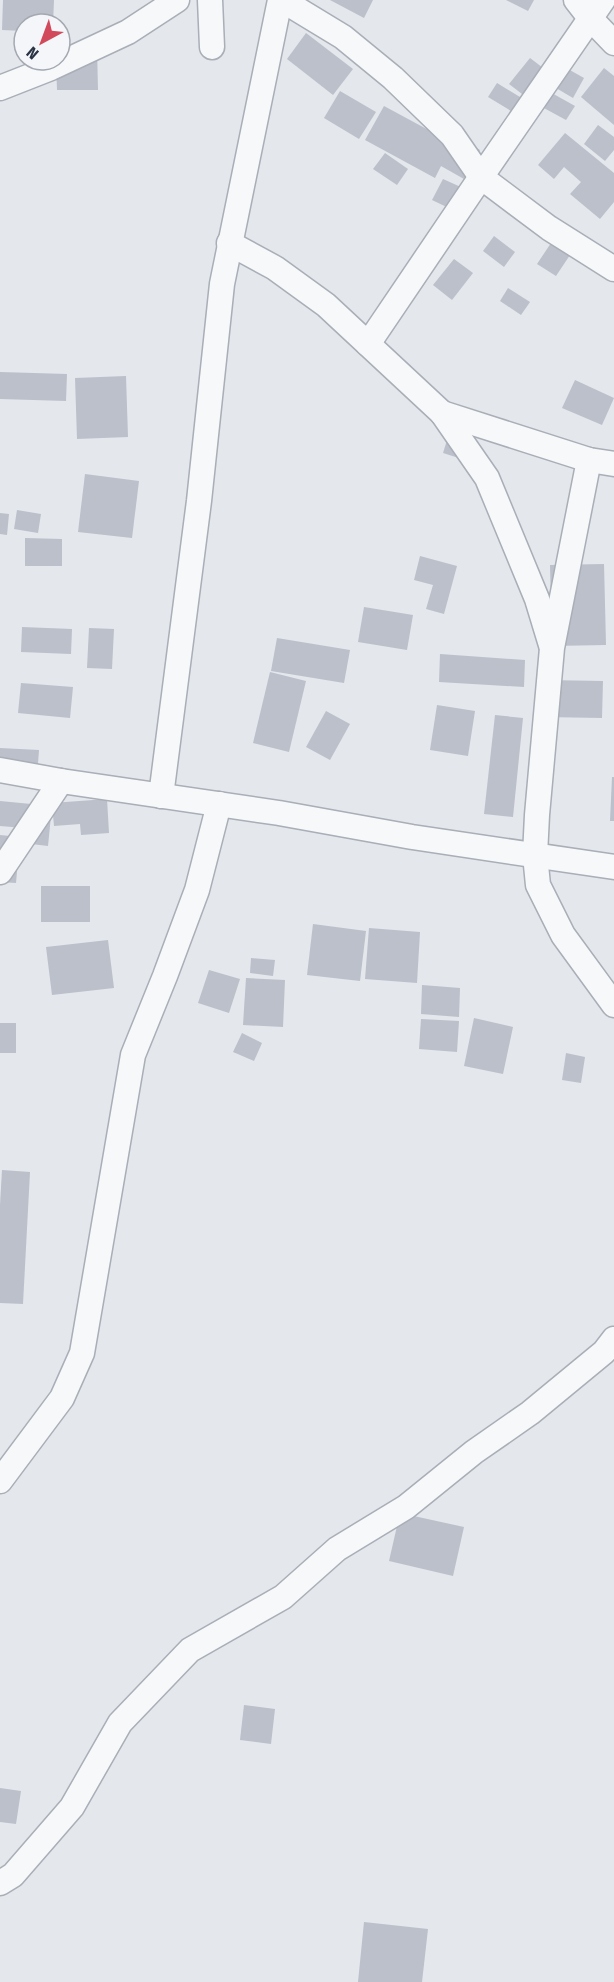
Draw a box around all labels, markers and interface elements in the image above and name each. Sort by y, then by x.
north arrow [12,12,72,72]
text: N [23,43,42,63]

